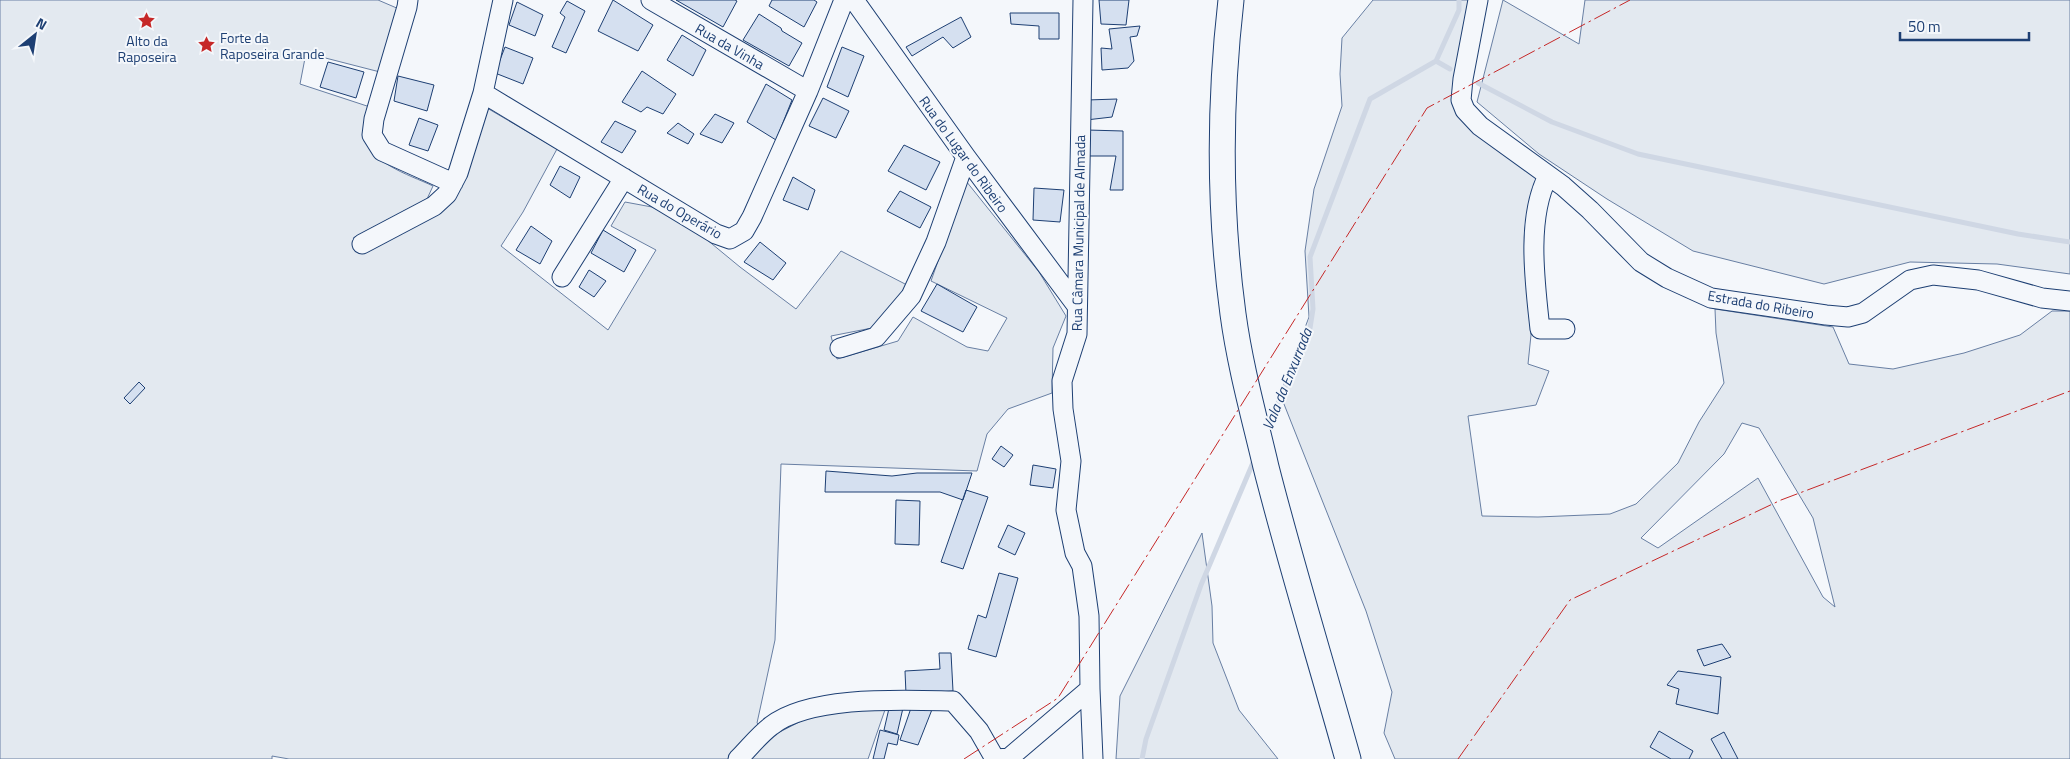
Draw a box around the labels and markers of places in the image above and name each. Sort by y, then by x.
place icon: Alto da Raposeira [137,10,157,30]
place label: Forte da Raposeira Grande [220,27,324,64]
place label: Alto da Raposeira [118,30,176,67]
place icon: Forte da Raposeira Grande [196,35,216,55]

